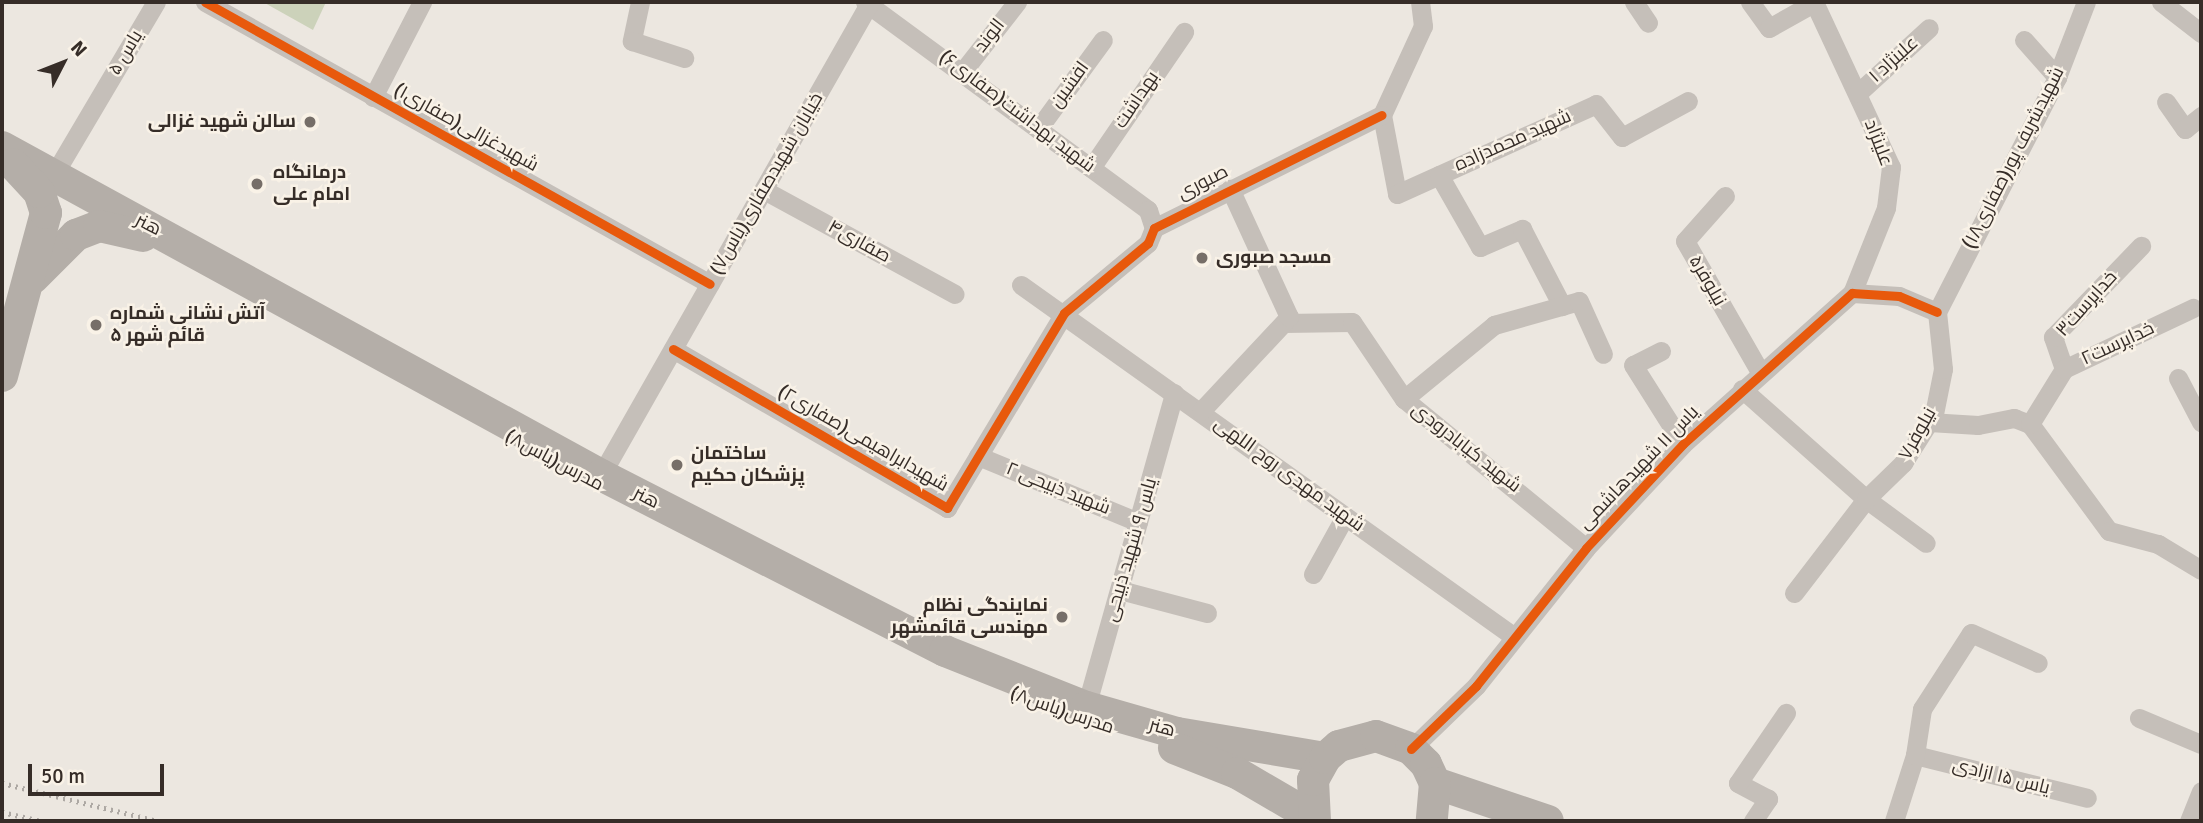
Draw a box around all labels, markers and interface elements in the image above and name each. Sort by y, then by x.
street label: الوند [970,15,1010,57]
street label: یاس ۵ [104,26,148,80]
north arrow [28,28,98,98]
street label: علینژاد ۱ [1865,32,1923,88]
text: N [65,36,92,62]
street label: شهید بهداشت(صفاری۶) [935,46,1099,178]
street label: افشین [1046,57,1094,113]
street label: شهیدشریف پور(صفاری۱۸) [1958,63,2070,253]
street label: بهداشت [1110,67,1164,133]
street label: شهیدغزالی(صفاری۱) [390,79,542,177]
street label: خیابان شهیدصفاری(یاس۷) [705,89,829,279]
street label: شهید محمدزاده [1451,105,1575,177]
place label: سالن شهید غزالی [148,111,296,133]
marker: سالن شهید غزالی [302,114,318,130]
street label: علینژاد [1859,116,1897,170]
street label: صبوری [1174,161,1232,205]
place label: درمانگاه امام علی [273,162,350,206]
marker: درمانگاه امام علی [247,174,267,194]
street label: هنر [131,209,165,241]
street label: صفاری۴ [824,216,894,268]
place label: مسجد صبوری [1216,247,1332,269]
marker: مسجد صبوری [1194,250,1210,266]
street label: نیلوفر۵ [1683,251,1731,311]
street label: خداپرست۳ [2052,266,2122,342]
place label: آتش نشانی شماره ۵ قائم شهر [110,303,265,347]
marker: آتش نشانی شماره ۵ قائم شهر [88,317,104,333]
street label: خداپرست۲ [2078,317,2158,371]
street label: شهیدابراهیمی(صفاری۲) [774,381,952,497]
street label: شهید کیابادرودی [1407,398,1525,498]
street label: یاس ۱۱ شهیدهاشمی [1574,401,1704,535]
street label: نیلوفر۷ [1894,404,1942,464]
street label: شهید مهدی روح اللهی [1209,413,1369,537]
street label: مدرس(یاس۸) [501,425,607,497]
place label: ساختمان پزشکان حکیم [691,443,805,487]
marker: ساختمان پزشکان حکیم [669,457,685,473]
street label: شهید ذبیحی ۲ [1003,458,1113,520]
street label: یاس ۹ شهید ذبیحی [1100,476,1162,624]
street label: هنر [629,482,663,514]
place label: نمایندگی نظام مهندسی قائمشهر [891,595,1048,639]
marker: نمایندگی نظام مهندسی قائمشهر [1054,609,1070,625]
street label: مدرس(یاس۸) [1007,683,1117,739]
street label: هنر [1146,714,1178,742]
scale bar [32,750,168,794]
street label: یاس ۱۵ ازادی [1950,754,2052,800]
text: 50 m [41,763,85,789]

